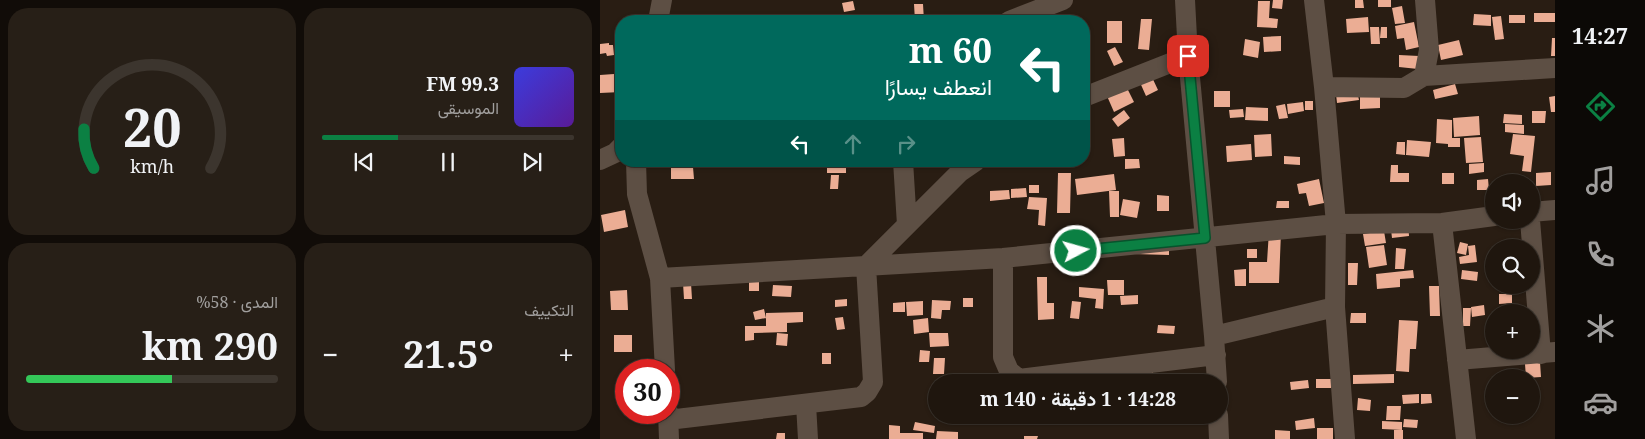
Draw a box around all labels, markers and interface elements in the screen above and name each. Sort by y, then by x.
text: 14:27 [1572,20,1628,50]
text: 60 m [909,26,992,73]
icon: left [1010,35,1075,100]
pin [1167,35,1209,77]
icon: arrive [1174,42,1202,70]
text: 99.3 FM [426,71,499,97]
text: انعطف يسارًا [885,71,992,101]
icon: directions [1583,89,1618,124]
text: 20 [123,91,181,162]
text: الموسيقى [438,97,499,119]
icon: left [786,130,814,158]
icon: ahead [839,130,867,158]
icon: right [892,130,920,158]
icon: previous [350,148,378,176]
icon: pause [434,148,462,176]
icon: next [518,148,546,176]
text: km/h [130,154,174,178]
icon: music [1583,163,1618,198]
map controls [1485,174,1540,424]
button: sound [1485,174,1540,229]
position arrow [1049,224,1101,276]
icon: phone [1583,237,1618,272]
button: search [1485,239,1540,294]
text: المدى · 58% [196,291,278,313]
text: التكييف [524,299,574,321]
button: + [1485,304,1540,359]
icon: climate [1583,311,1618,346]
text: 290 km [142,319,278,371]
text: 21.5° [403,327,494,379]
text: − [322,335,338,373]
text: + [558,335,574,373]
speed limit sign: 30 [615,359,680,424]
button: − [1485,369,1540,424]
icon: car [1583,385,1618,420]
text: 14:28 · 1 دقيقة · 140 m [980,386,1176,412]

